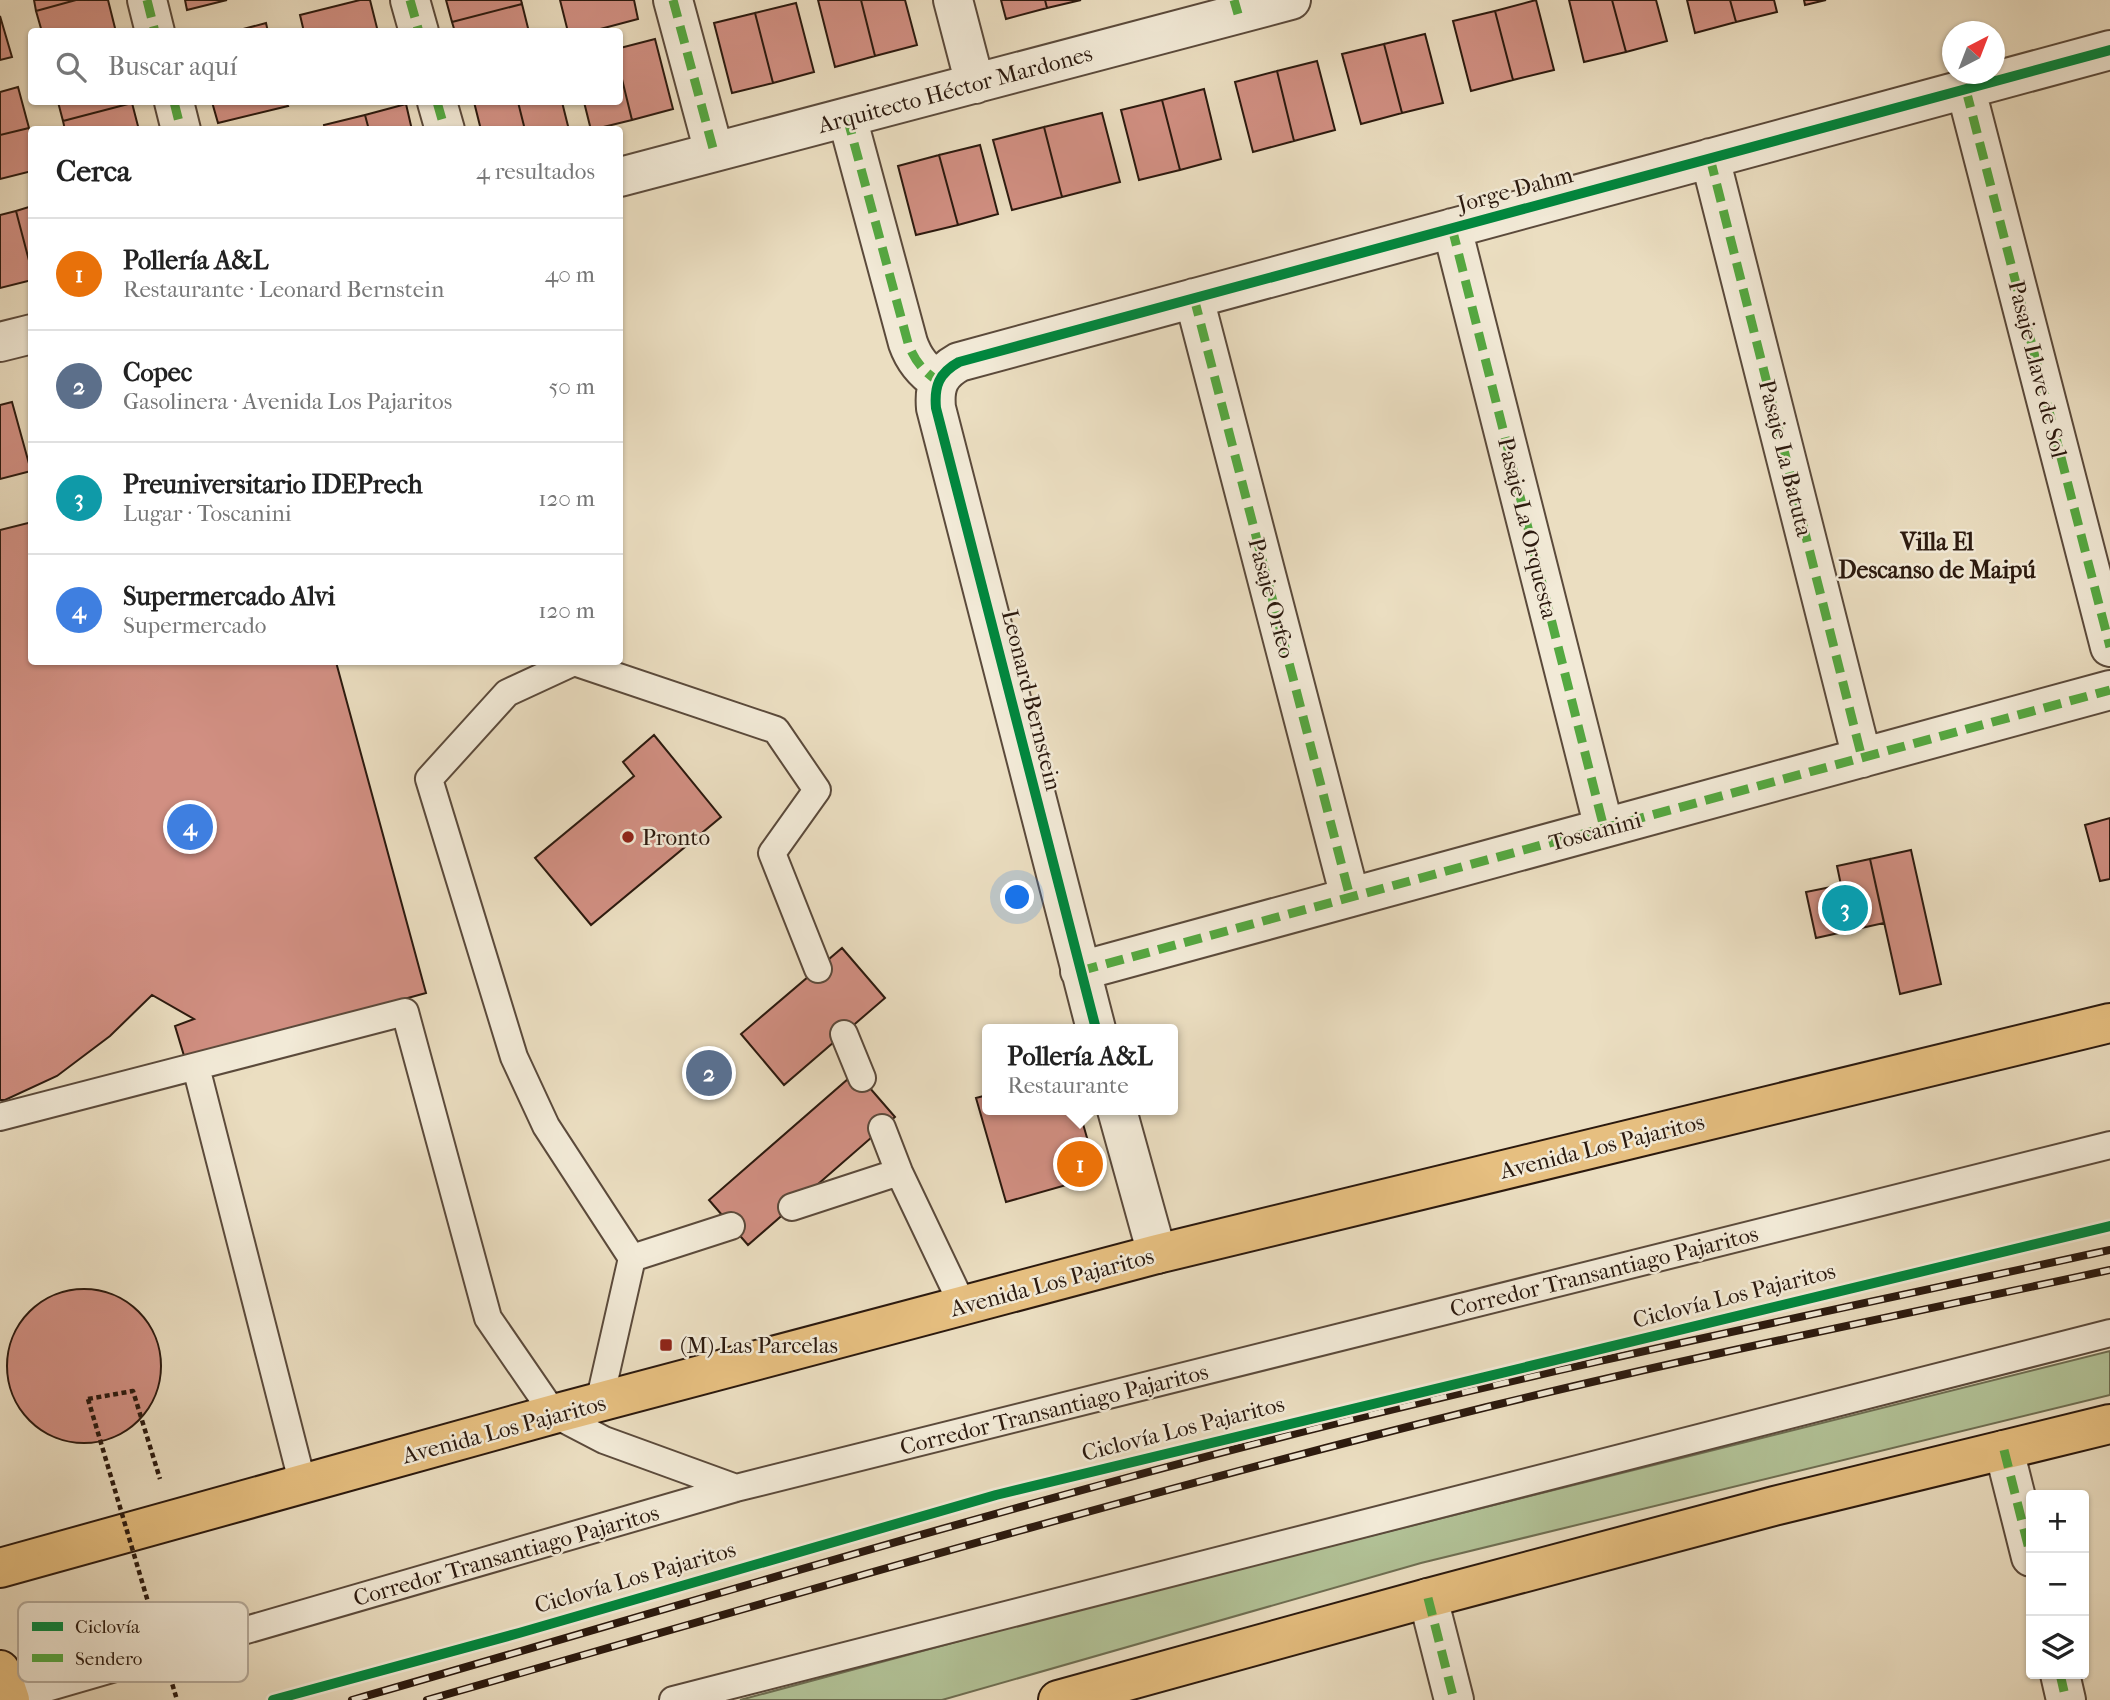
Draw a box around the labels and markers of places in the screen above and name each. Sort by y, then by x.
pin: 4 [167,801,213,853]
place label: Pronto [642,824,710,851]
marker: Pronto [620,829,636,845]
pin: 3 [1822,882,1868,934]
pin: 2 [686,1047,732,1099]
pin: 1 [1057,1138,1103,1190]
place label: (M) Las Parcelas [680,1332,838,1359]
marker: (M) Las Parcelas [658,1337,674,1353]

